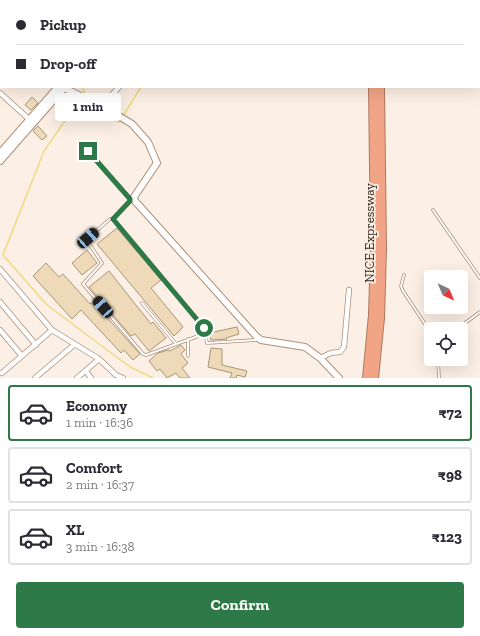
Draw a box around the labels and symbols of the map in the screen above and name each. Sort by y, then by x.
callout: 1 min [55,93,121,121]
route end [79,142,97,160]
street label: NICE Expressway [362,183,377,283]
car [75,226,101,250]
north arrow [424,270,468,314]
car [91,294,115,320]
route start [195,319,213,337]

